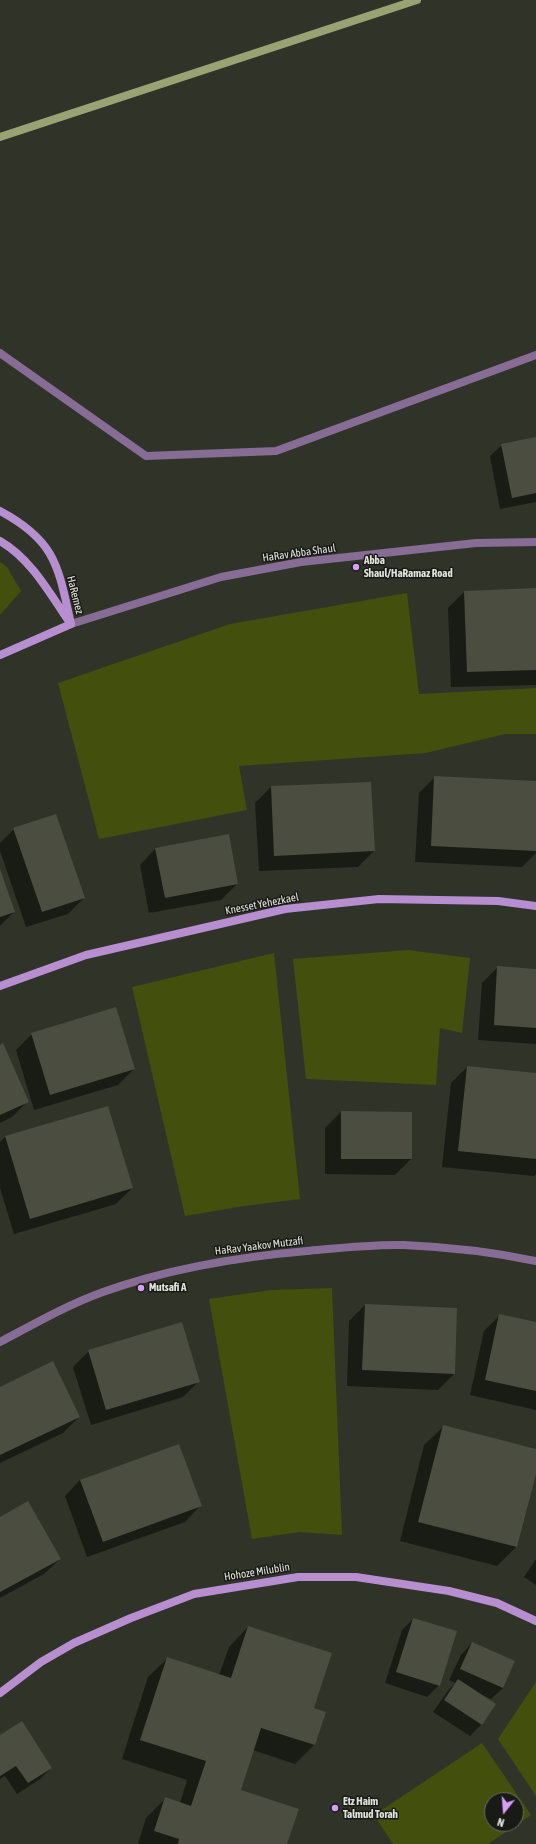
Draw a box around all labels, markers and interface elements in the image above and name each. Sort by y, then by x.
street label: HaRav Abba Shaul [261,541,337,565]
place label: Abba Shaul/HaRamaz Road [364,554,453,580]
marker: Abba Shaul/HaRamaz Road [351,562,361,572]
street label: HaRemez [64,575,86,615]
street label: Knesset Yehezkael [224,890,300,918]
street label: HaRav Yaakov Mutzafi [214,1234,304,1258]
place label: Mutsafi A [149,1281,186,1295]
marker: Mutsafi A [136,1283,146,1293]
street label: Hohoze Milublin [223,1560,291,1584]
north arrow [484,1792,524,1832]
place label: Etz Haim Talmud Torah [343,1795,398,1821]
marker: Etz Haim Talmud Torah [330,1803,340,1813]
text: N [496,1816,506,1829]

